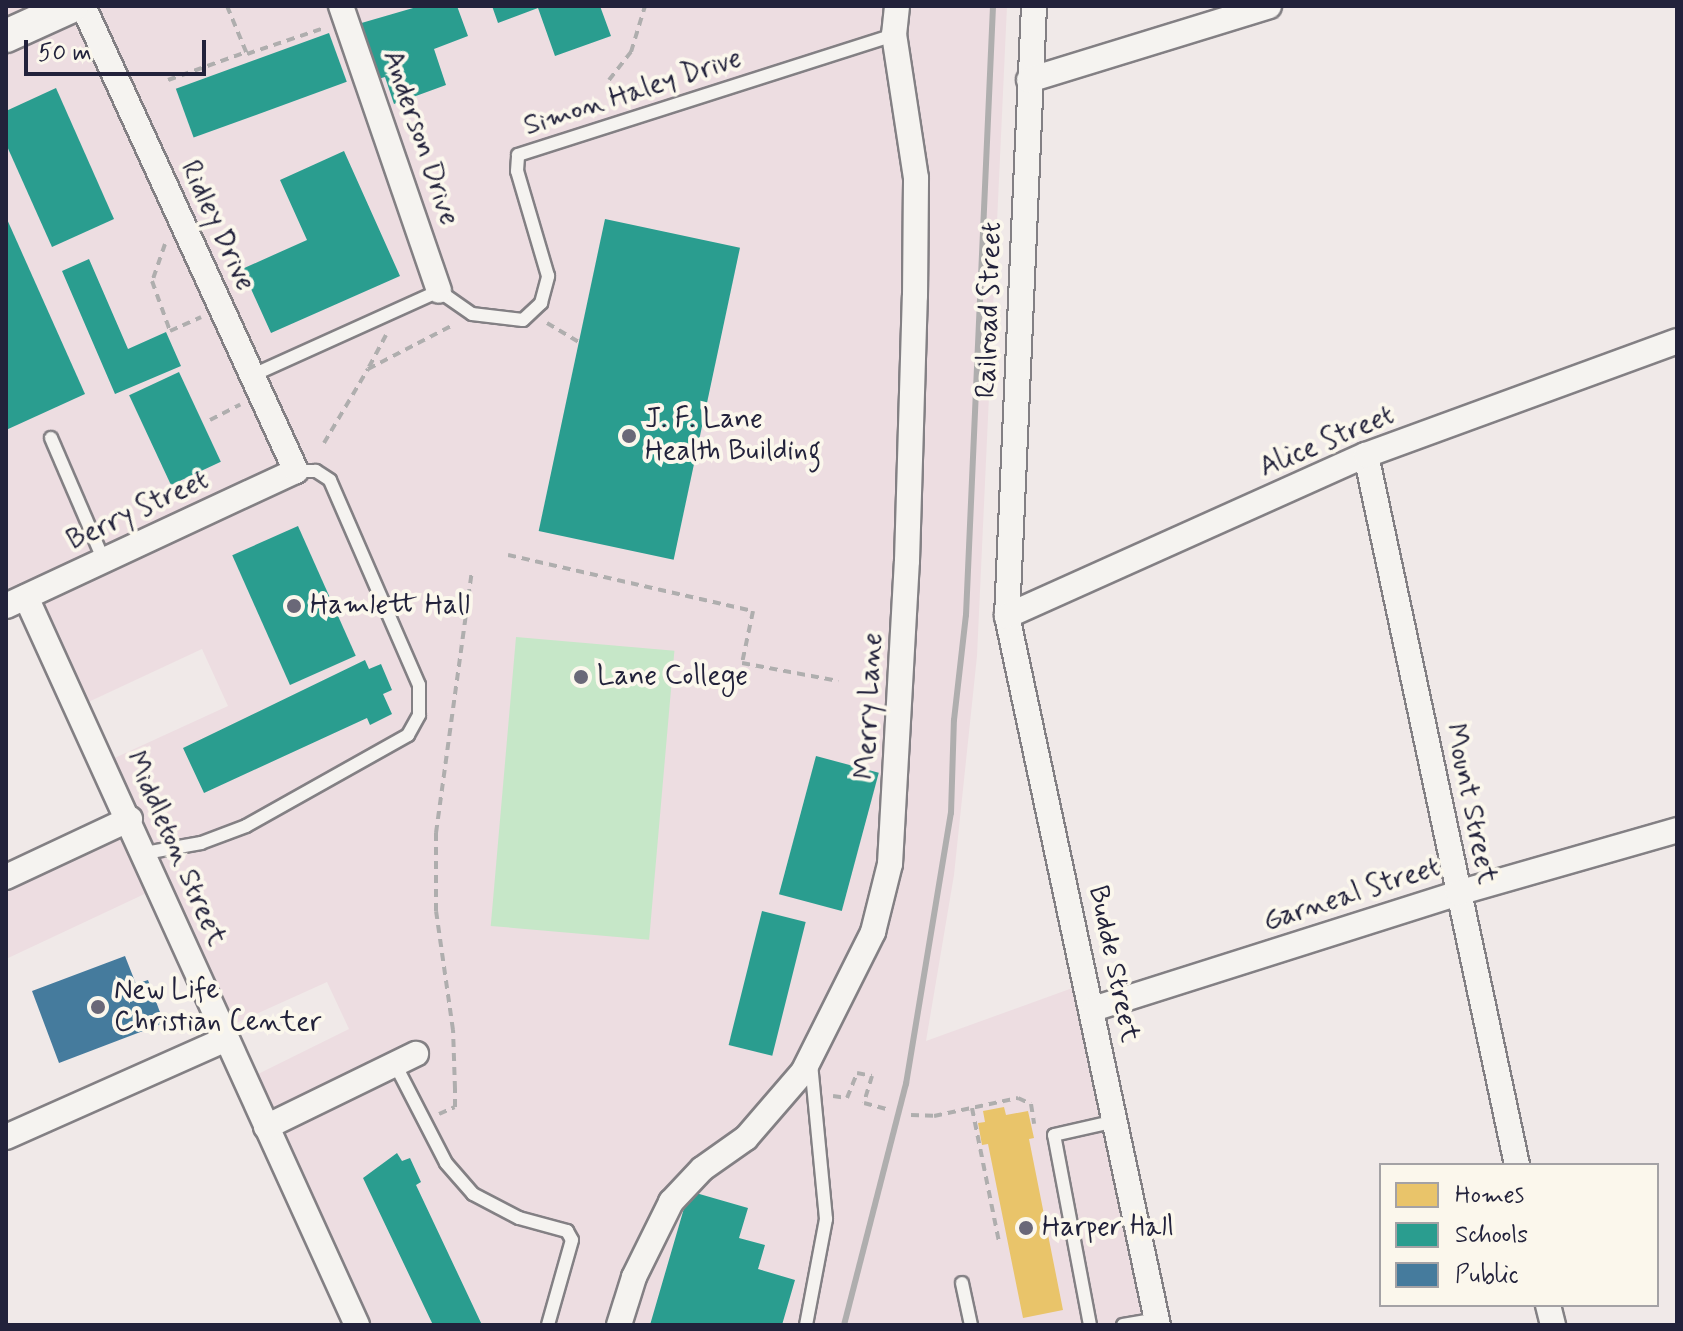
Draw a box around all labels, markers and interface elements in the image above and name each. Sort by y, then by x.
scale bar [28,24,210,74]
text: 50 m [38,38,92,69]
street label: Simon Haley Drive [521,42,745,144]
street label: Anderson Drive [375,47,465,229]
street label: Ridley Drive [173,156,261,296]
street label: Railroad Street [970,219,1010,401]
street label: Alice Street [1253,398,1401,486]
place label: J. F. Lane Health Building [645,403,821,469]
marker: J. F. Lane Health Building [620,427,638,445]
street label: Berry Street [60,463,216,559]
place label: Hamlett Hall [310,589,470,623]
marker: Hamlett Hall [285,597,303,615]
street label: Merry Lane [849,633,891,779]
place label: Lane College [597,660,748,694]
marker: Lane College [572,668,590,686]
street label: Mount Street [1437,721,1503,887]
street label: Middleton Street [117,746,233,952]
street label: Garneal Street [1257,850,1447,940]
street label: Budde Street [1080,883,1146,1045]
place label: New Life Christian Center [114,974,316,1040]
marker: New Life Christian Center [89,998,107,1016]
legend [1379,1163,1659,1307]
text: Homes [1455,1180,1524,1211]
place label: Harper Hall [1042,1211,1174,1245]
marker: Harper Hall [1017,1219,1035,1237]
text: Schools [1455,1220,1528,1251]
text: Public [1455,1260,1519,1291]

